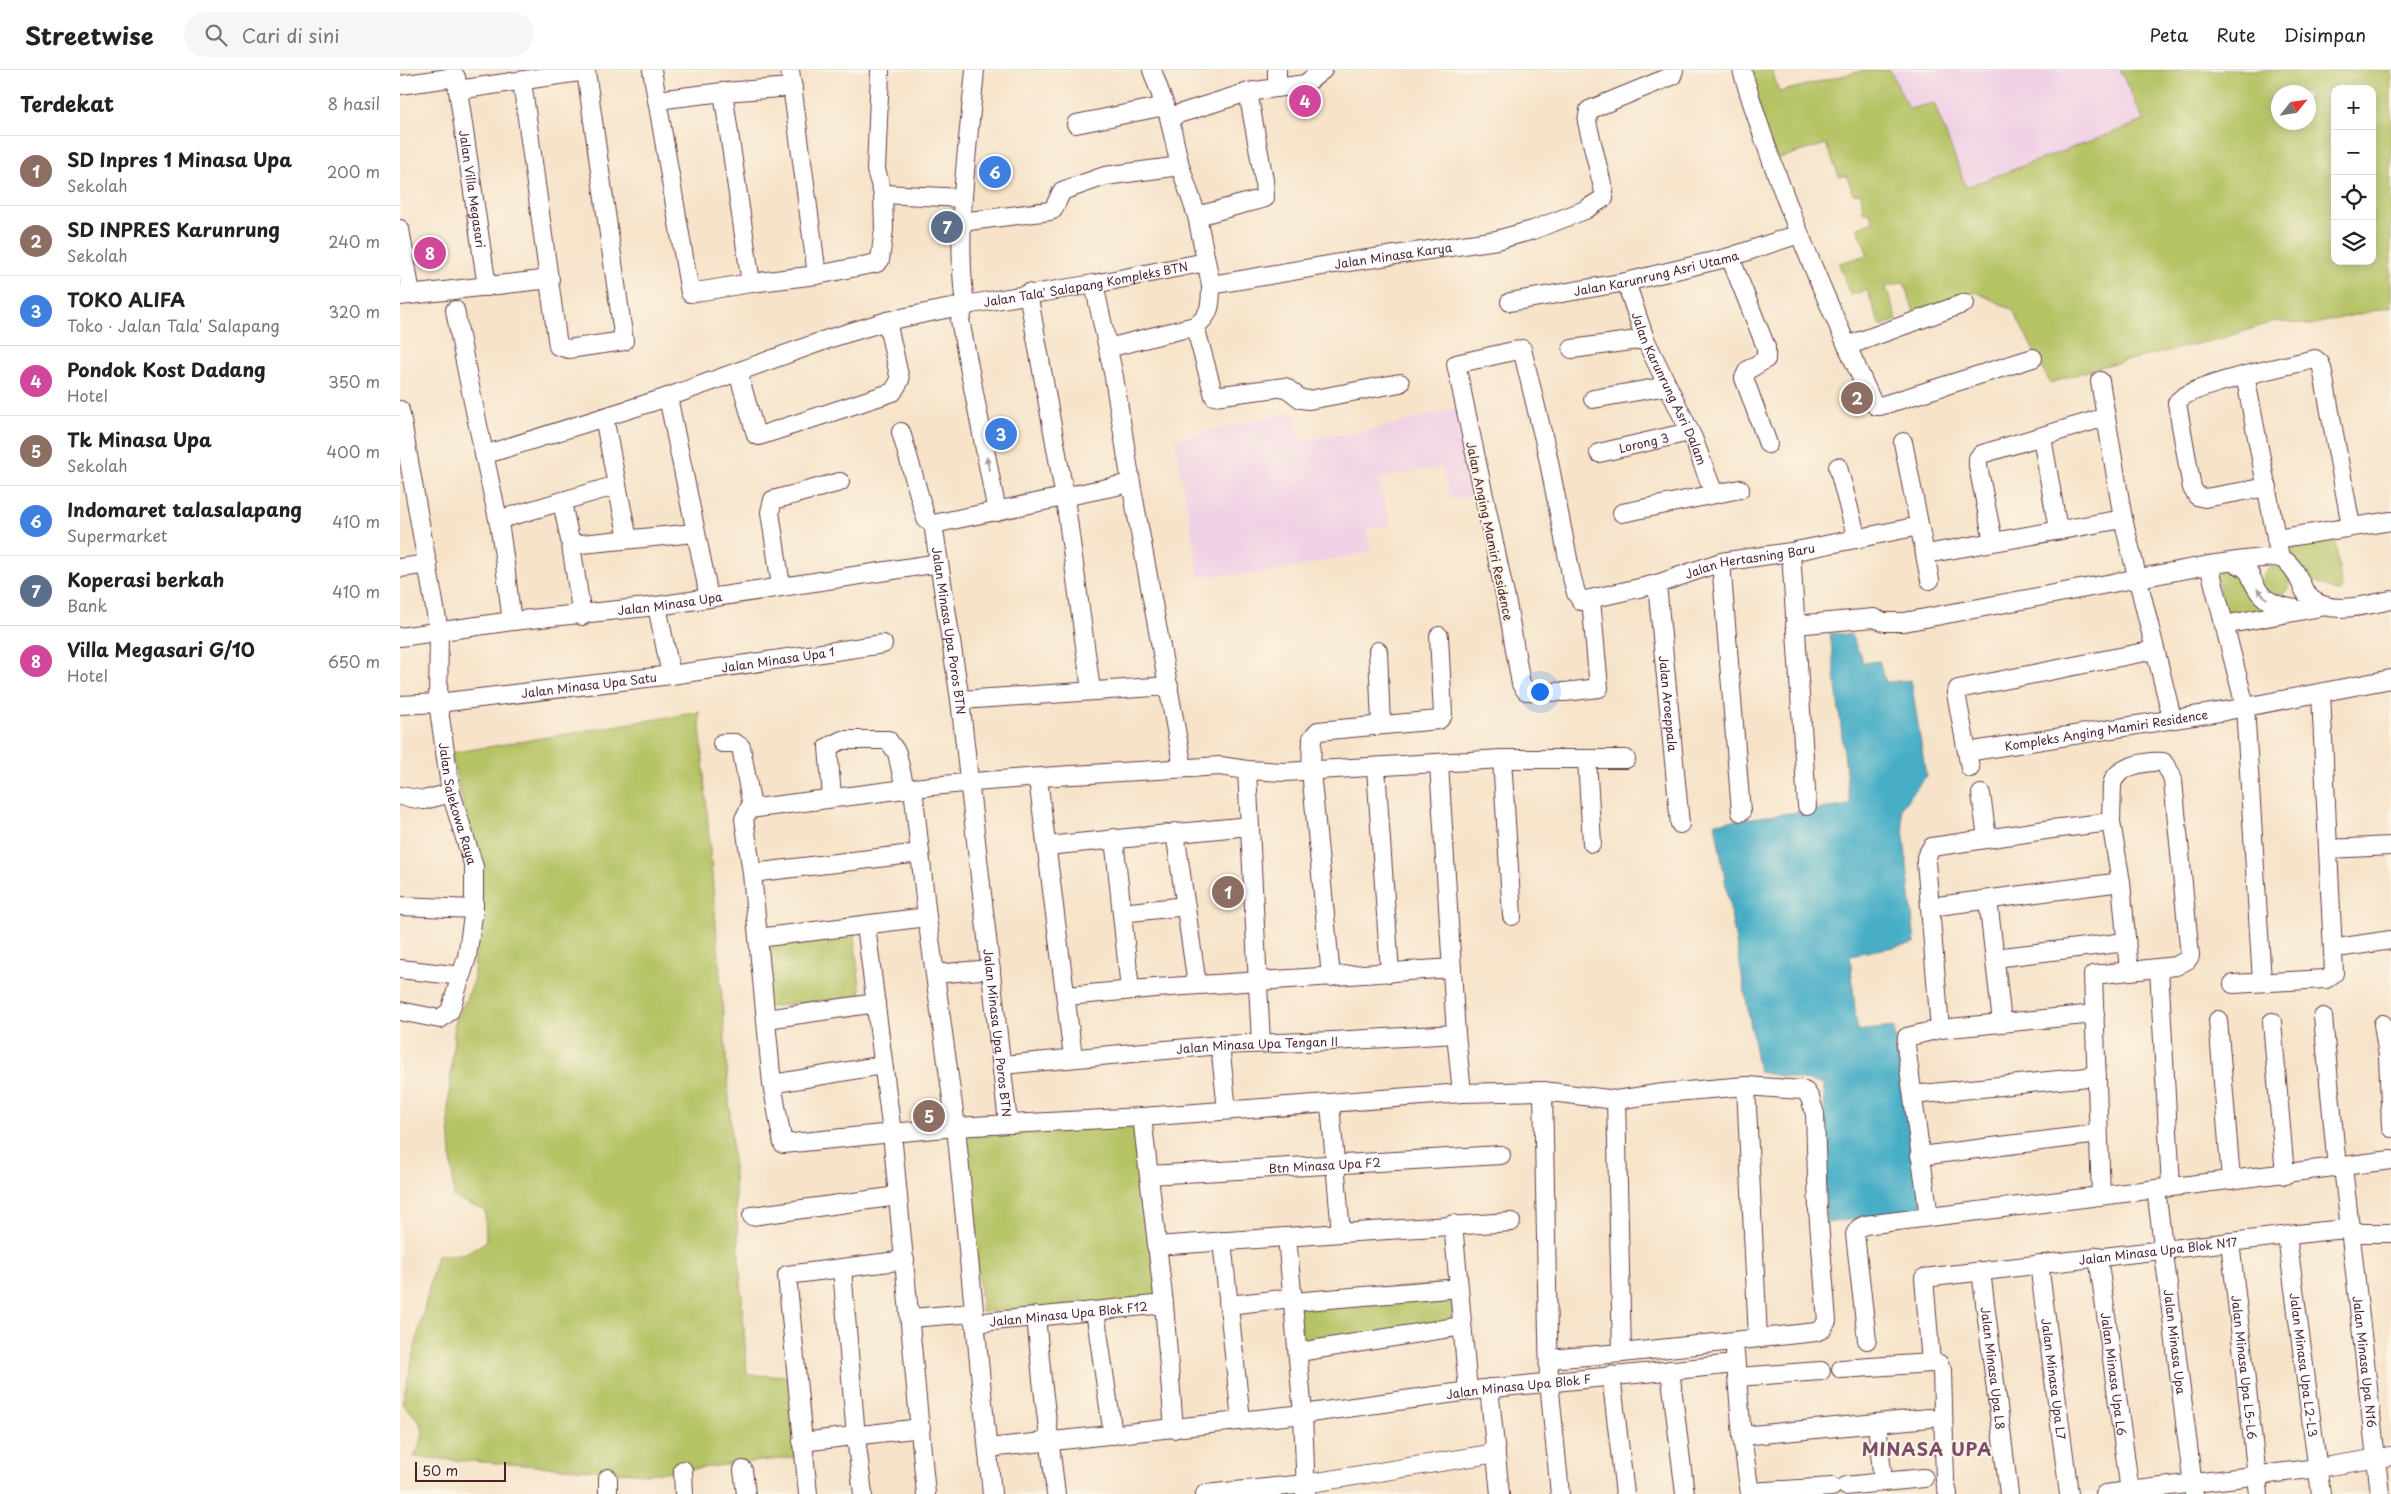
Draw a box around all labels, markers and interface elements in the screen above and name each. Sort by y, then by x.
search box [184,12,534,57]
text: Streetwise [25,17,154,53]
icon: search [202,21,230,49]
text: Cari di sini [242,21,340,49]
text: Peta [2149,21,2188,48]
text: Rute [2216,21,2256,48]
text: Disimpan [2284,21,2366,48]
pin: 4 [1289,82,1321,120]
north arrow [2271,85,2316,130]
map controls [2331,85,2376,265]
button: + [2331,85,2376,130]
text: Terdekat [20,87,114,119]
text: 8 hasil [328,91,380,115]
street label: Jalan Villa Megasari [455,129,490,249]
button: − [2331,130,2376,175]
text: SD Inpres 1 Minasa Upa [67,145,292,173]
pin: 6 [979,153,1011,191]
text: 1 [32,159,40,183]
text: 200 m [327,159,380,183]
text: Sekolah [67,173,128,197]
button: locate [2331,175,2376,220]
pin: 7 [931,208,963,246]
text: SD INPRES Karunrung [67,215,280,243]
button: layers [2331,220,2376,265]
text: 2 [30,229,42,253]
text: 240 m [328,229,380,253]
pin: 8 [414,234,446,272]
street label: Jalan Minasa Karya [1333,238,1454,273]
text: Sekolah [67,243,128,267]
street label: Jalan Karunrung Asri Utama [1572,246,1741,300]
street label: Jalan Tala' Salapang Kompleks BTN [982,257,1190,311]
text: TOKO ALIFA [67,285,185,313]
text: 3 [31,299,41,323]
text: 320 m [329,299,380,323]
street label: Jalan Karunrung Asri Dalam [1628,309,1711,467]
text: Toko · Jalan Tala' Salapang [67,313,280,337]
text: Pondok Kost Dadang [67,355,266,383]
text: 4 [31,369,41,393]
text: 350 m [328,369,380,393]
pin: 2 [1841,379,1873,417]
text: Hotel [67,383,108,407]
pin: 3 [985,415,1017,453]
text: Tk Minasa Upa [67,425,212,453]
street label: Lorong 3 [1617,428,1671,457]
text: 5 [31,439,41,463]
text: 400 m [327,439,380,463]
street label: Jalan Anging Mamiri Residence [1462,440,1518,623]
text: Sekolah [67,453,128,477]
one-way arrow [983,455,991,471]
text: Indomaret talasalapang [67,495,302,523]
text: 6 [30,509,42,533]
text: 410 m [332,509,380,533]
text: Supermarket [67,523,167,547]
street label: Jalan Hertasning Baru [1683,538,1816,583]
street label: Jalan Minasa Upa Poros BTN [928,546,971,716]
text: Koperasi berkah [67,565,225,593]
text: 7 [31,579,41,603]
text: 410 m [332,579,380,603]
street label: Jalan Minasa Upa [617,587,724,619]
one-way arrow [2256,588,2268,600]
text: Bank [67,593,107,617]
text: Villa Megasari G/10 [67,635,255,663]
street label: Jalan Minasa Upa 1 [720,642,836,677]
text: 8 [31,649,41,673]
text: 650 m [328,649,380,673]
street label: Jalan Aroeppala [1655,655,1682,753]
text: Hotel [67,663,108,687]
street label: Jalan Minasa Upa Satu [520,668,658,702]
your location [1527,679,1553,705]
street label: Kompleks Anging Mamiri Residence [2003,705,2210,755]
street label: Jalan Salekowa Raya [435,741,482,867]
pin: 1 [1212,873,1244,911]
street label: Jalan Minasa Upa Poros BTN [979,948,1016,1118]
street label: Jalan Minasa Upa Tengan II [1175,1032,1339,1058]
pin: 5 [913,1097,945,1135]
street label: Btn Minasa Upa F2 [1268,1153,1381,1177]
street label: Jalan Minasa Upa Blok N17 [2078,1232,2239,1269]
street label: Jalan Minasa Upa [2160,1288,2191,1396]
street label: Jalan Minasa Upa L2-L3 [2286,1292,2322,1438]
street label: Jalan Minasa Upa L5-L6 [2227,1294,2262,1440]
street label: Jalan Minasa Upa N16 [2349,1295,2381,1429]
street label: Jalan Minasa Upa Blok F12 [989,1297,1148,1330]
street label: Jalan Minasa Upa L8 [1977,1306,2010,1431]
street label: Jalan Minasa Upa L6 [2097,1311,2131,1437]
street label: Jalan Minasa Upa L7 [2037,1317,2071,1441]
street label: Jalan Minasa Upa Blok F [1445,1369,1592,1403]
district label: MINASA UPA [1862,1435,1992,1462]
scale bar [415,1459,506,1482]
text: 50 m [422,1460,458,1481]

